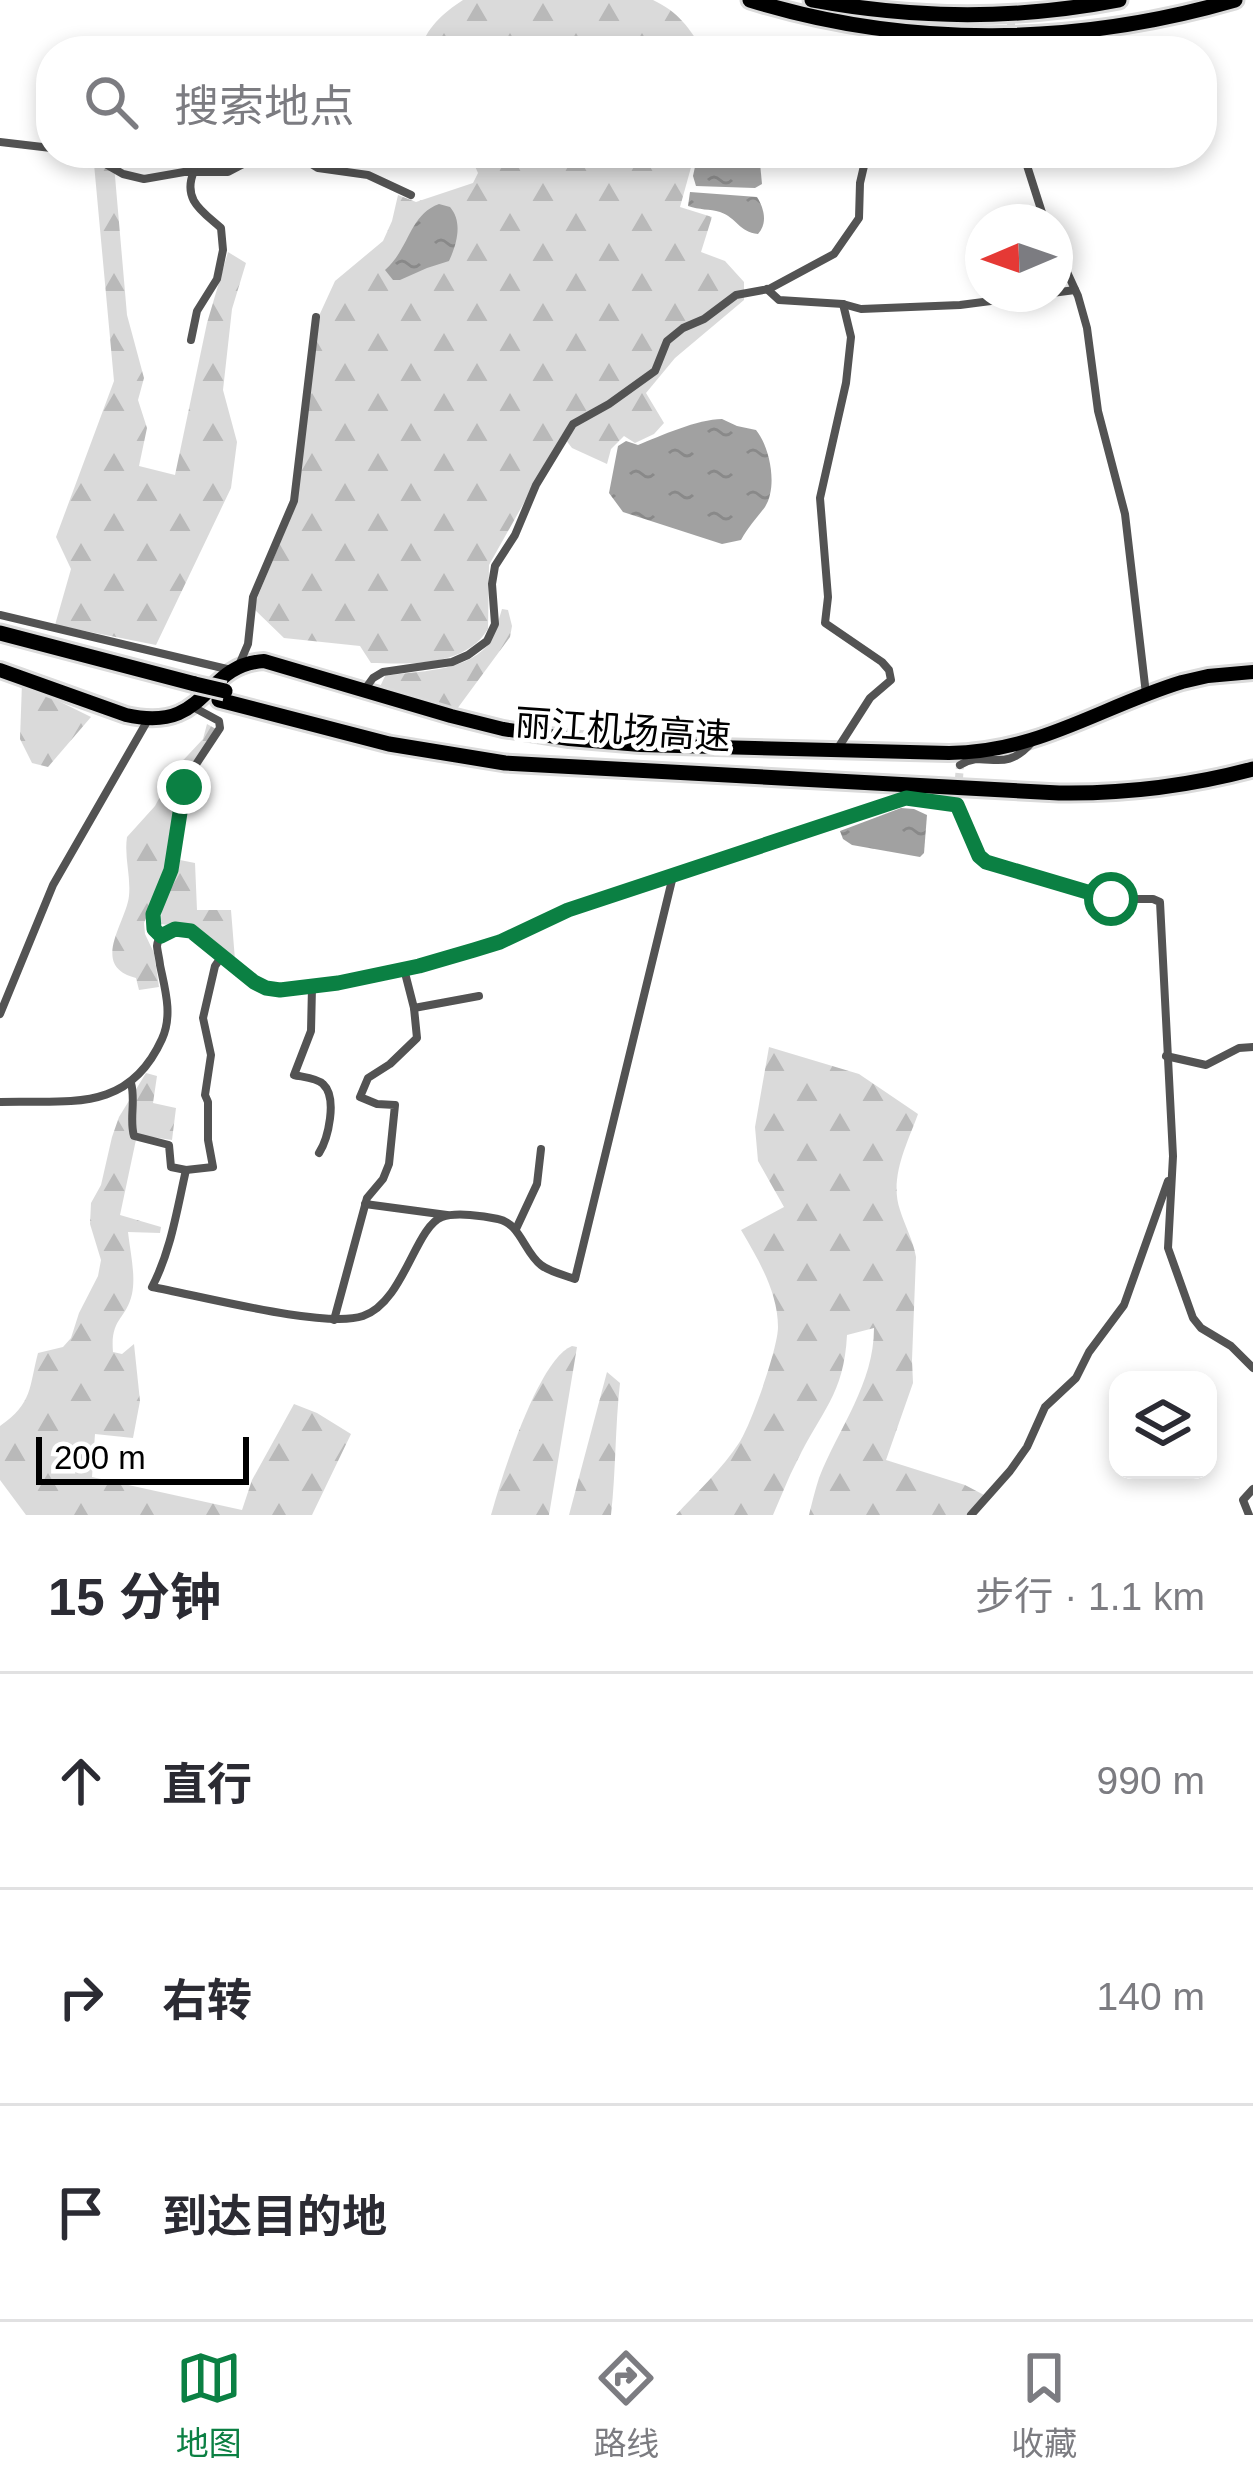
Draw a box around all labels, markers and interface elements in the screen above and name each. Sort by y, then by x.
search box [36,36,1217,168]
icon: search [78,69,144,135]
text: 搜索地点 [174,81,354,132]
north arrow [965,204,1073,312]
street label: 丽江机场高速 [514,702,732,757]
route end [157,760,211,814]
route start [1084,872,1138,926]
map controls [1109,1371,1217,1479]
button: layers [1109,1371,1217,1479]
scale bar [36,1431,249,1484]
text: 200 m [54,1439,146,1476]
text: 15 分钟 [48,1569,221,1626]
text: 步行 · 1.1 km [975,1575,1205,1618]
icon: ahead [48,1748,114,1814]
text: 直行 [162,1759,252,1810]
text: 990 m [1097,1759,1205,1802]
icon: right [48,1964,114,2030]
text: 右转 [162,1975,252,2026]
text: 140 m [1097,1975,1205,2018]
icon: arrive [48,2180,114,2246]
text: 到达目的地 [162,2191,387,2242]
tab: 地图 [176,2345,242,2465]
tab: 路线 [593,2345,659,2465]
tab: 收藏 [1011,2345,1077,2465]

